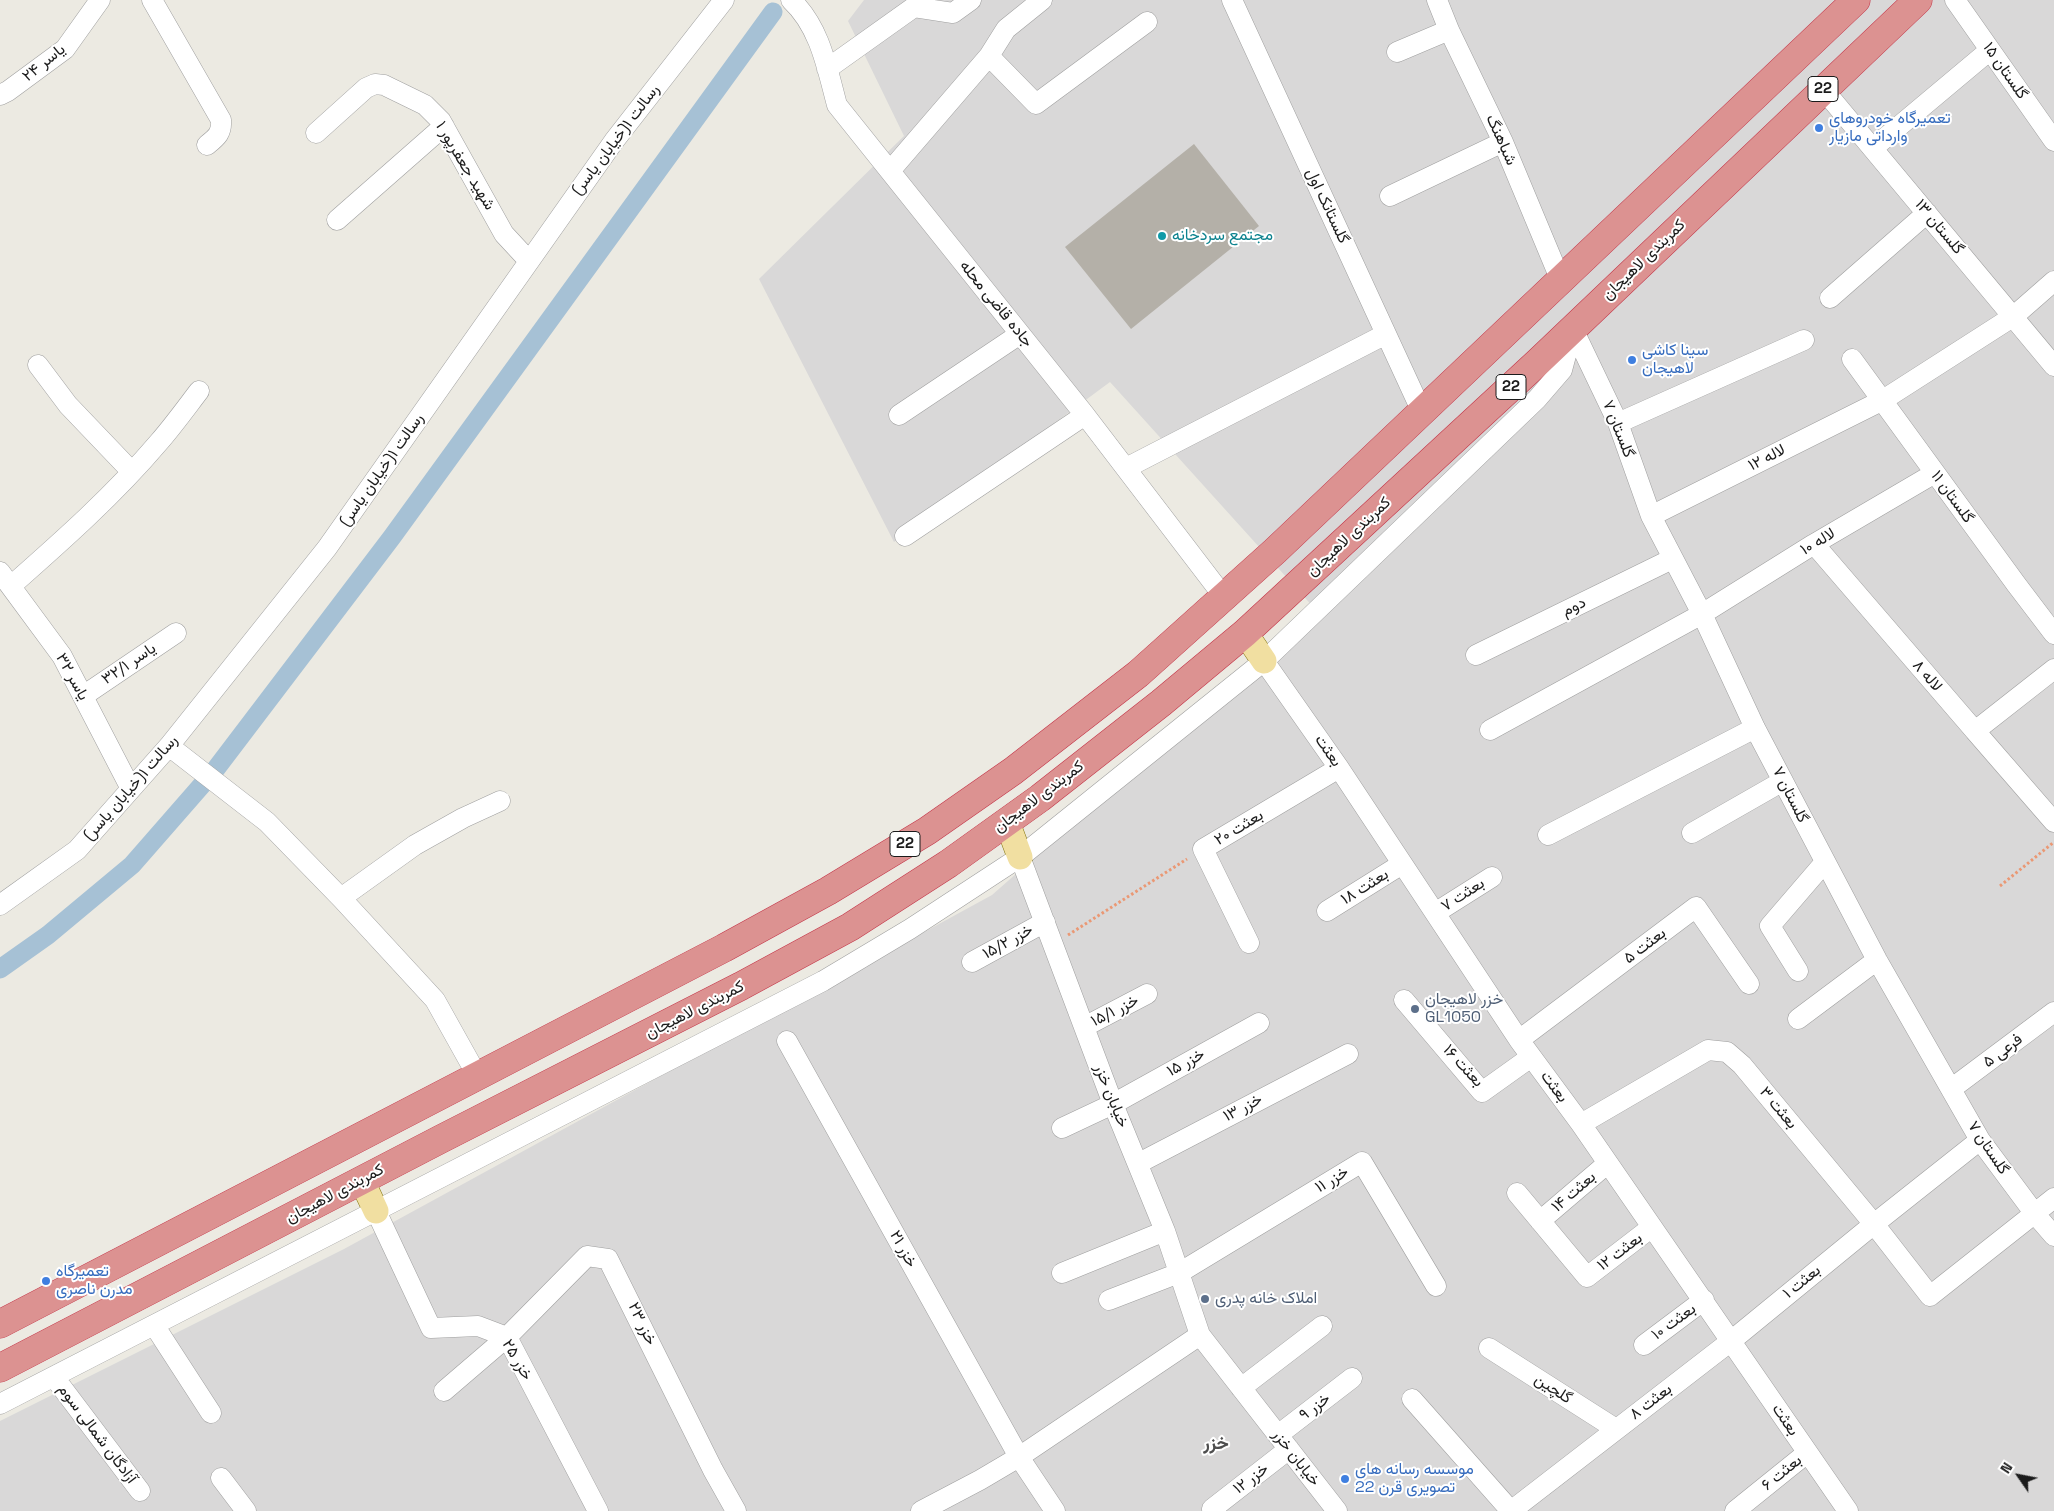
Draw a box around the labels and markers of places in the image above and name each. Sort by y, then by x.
place label: تعمیرگاه خودروهای وارداتی مازیار [1829,109,1951,147]
marker: تعمیرگاه خودروهای وارداتی مازیار [1813,122,1825,134]
place label: مجتمع سردخانه [1172,226,1273,246]
marker: مجتمع سردخانه [1156,230,1168,242]
place label: سینا کاشی لاهیجان [1642,341,1708,379]
marker: سینا کاشی لاهیجان [1626,354,1638,366]
place label: خزر لاهیجان GL1050 [1425,990,1503,1028]
marker: خزر لاهیجان GL1050 [1409,1003,1421,1015]
place label: تعمیرگاه مدرن ناصری [56,1262,133,1300]
marker: تعمیرگاه مدرن ناصری [40,1275,52,1287]
place label: املاک خانه پدری [1215,1289,1317,1309]
marker: املاک خانه پدری [1199,1293,1211,1305]
place label: موسسه رسانه های تصویری قرن 22 [1355,1460,1474,1498]
marker: موسسه رسانه های تصویری قرن 22 [1339,1473,1351,1485]

